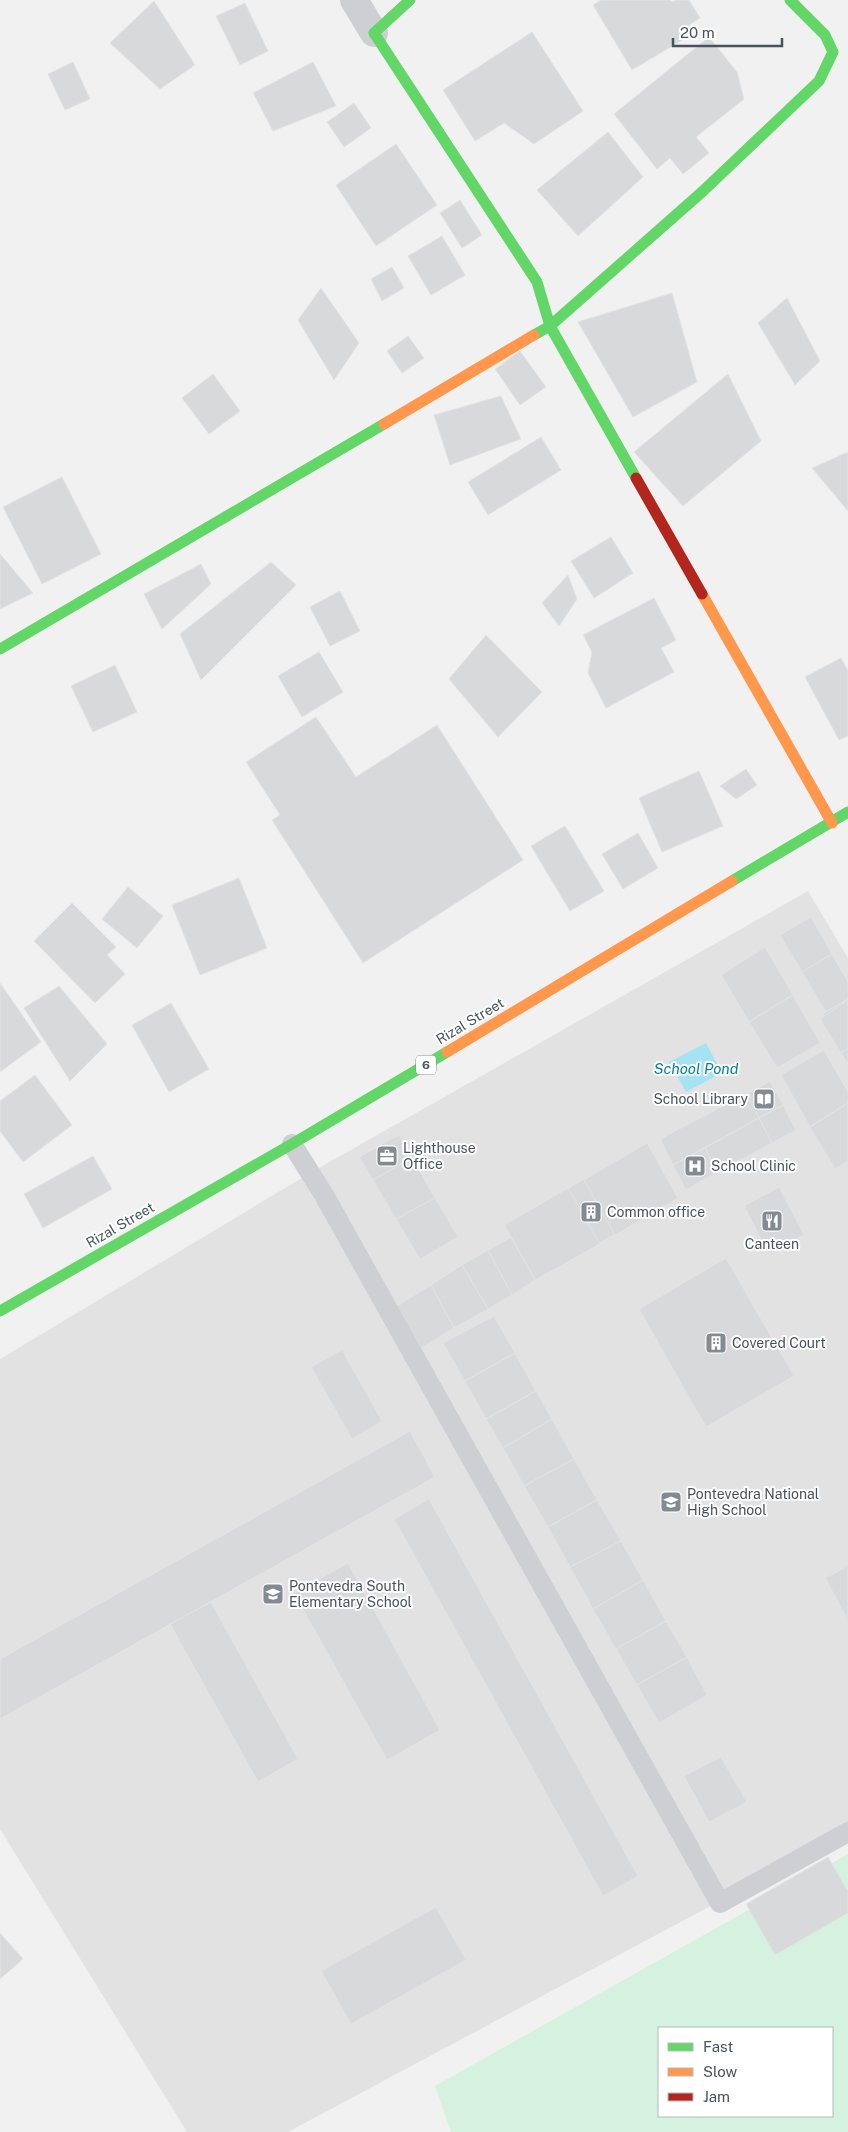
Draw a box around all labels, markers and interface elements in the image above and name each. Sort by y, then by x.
scale bar [673,15,782,47]
text: 20 m [680,24,715,41]
street label: Rizal Street [433,995,507,1047]
road number: 6 [416,1056,436,1074]
water label: School Pond [654,1060,739,1077]
library icon: School Library [752,1087,776,1111]
place label: School Library [653,1091,748,1107]
place label: Lighthouse Office [403,1140,476,1172]
office icon: Lighthouse Office [375,1144,399,1168]
hospital icon: School Clinic [683,1154,707,1178]
place label: School Clinic [711,1158,796,1174]
street label: Rizal Street [83,1199,157,1251]
building icon: Common office [579,1200,603,1224]
place label: Common office [607,1204,705,1220]
restaurant icon: Canteen [760,1209,784,1233]
place label: Canteen [745,1236,799,1252]
building icon: Covered Court [704,1331,728,1355]
place label: Covered Court [732,1335,826,1351]
place label: Pontevedra National High School [687,1486,819,1518]
school or university icon: Pontevedra National High School [659,1490,683,1514]
place label: Pontevedra South Elementary School [289,1578,412,1610]
school or university icon: Pontevedra South Elementary School [261,1582,285,1606]
legend [658,2027,833,2117]
text: Fast [703,2038,733,2055]
text: Slow [703,2063,738,2080]
text: Jam [703,2088,730,2105]

